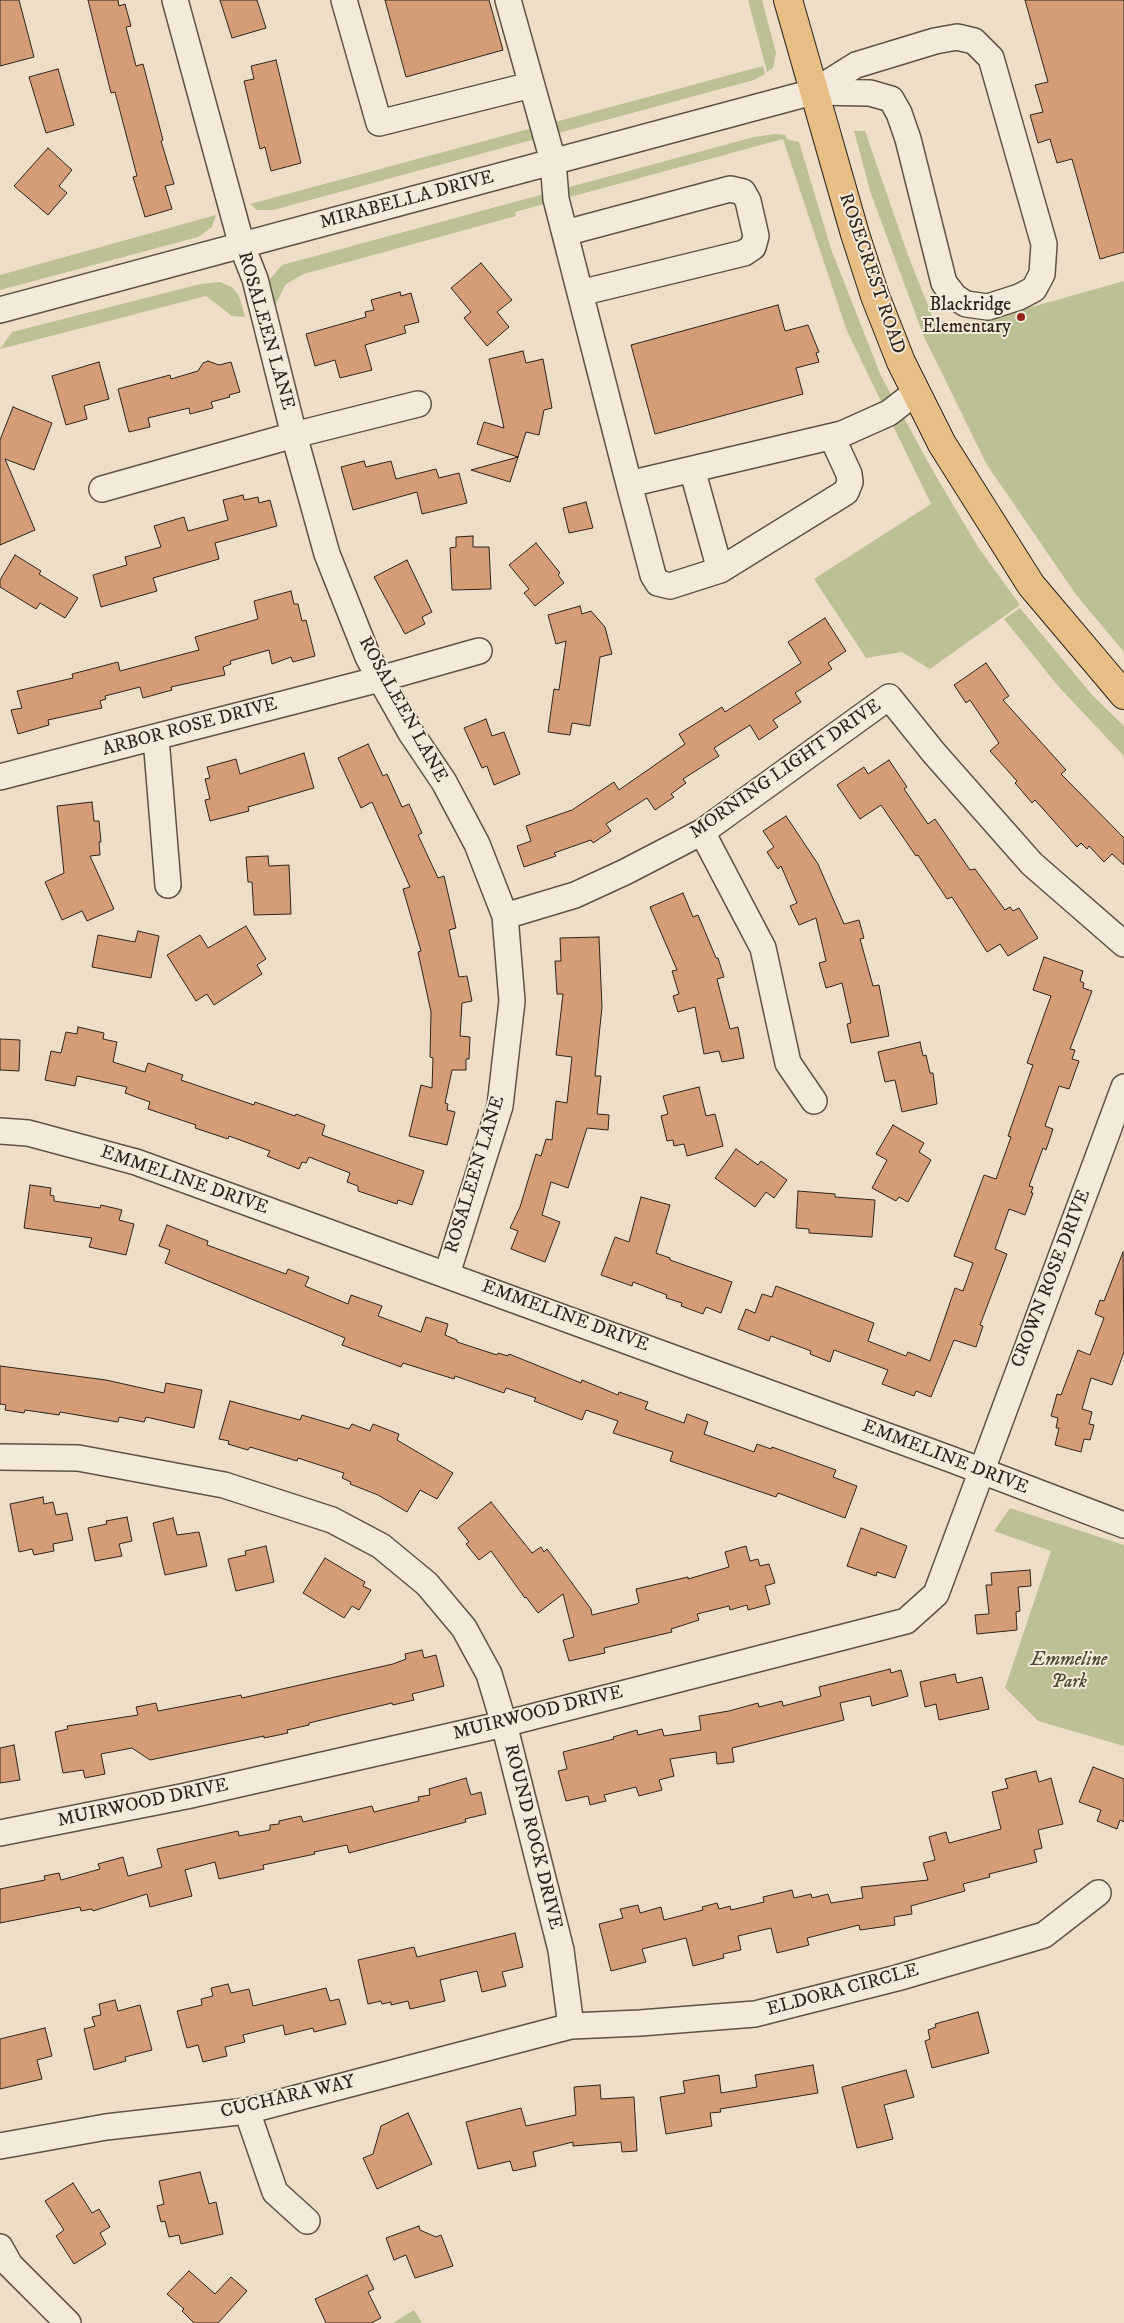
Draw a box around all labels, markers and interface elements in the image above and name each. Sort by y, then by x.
street label: MIRABELLA DRIVE [318,167,496,235]
street label: ROSECREST ROAD [833,191,909,357]
street label: ROSALEEN LANE [232,249,298,413]
place label: Blackridge Elementary [922,295,1011,339]
marker: Blackridge Elementary [1015,311,1027,323]
street label: ROSALEEN LANE [352,633,452,787]
street label: ARBOR ROSE DRIVE [100,694,280,762]
street label: MORNING LIGHT DRIVE [686,695,886,845]
street label: ROSALEEN LANE [441,1094,511,1256]
street label: EMMELINE DRIVE [97,1142,271,1220]
street label: CROWN ROSE DRIVE [1008,1187,1096,1371]
street label: EMMELINE DRIVE [478,1276,652,1358]
street label: EMMELINE DRIVE [859,1416,1031,1500]
park label: Emmeline Park [1031,1650,1107,1694]
street label: MUIRWOOD DRIVE [451,1682,625,1746]
street label: ROUND ROCK DRIVE [498,1742,566,1932]
street label: MUIRWOOD DRIVE [55,1775,231,1833]
street label: ELDORA CIRCLE [765,1960,921,2022]
street label: CUCHARA WAY [219,2071,357,2125]

